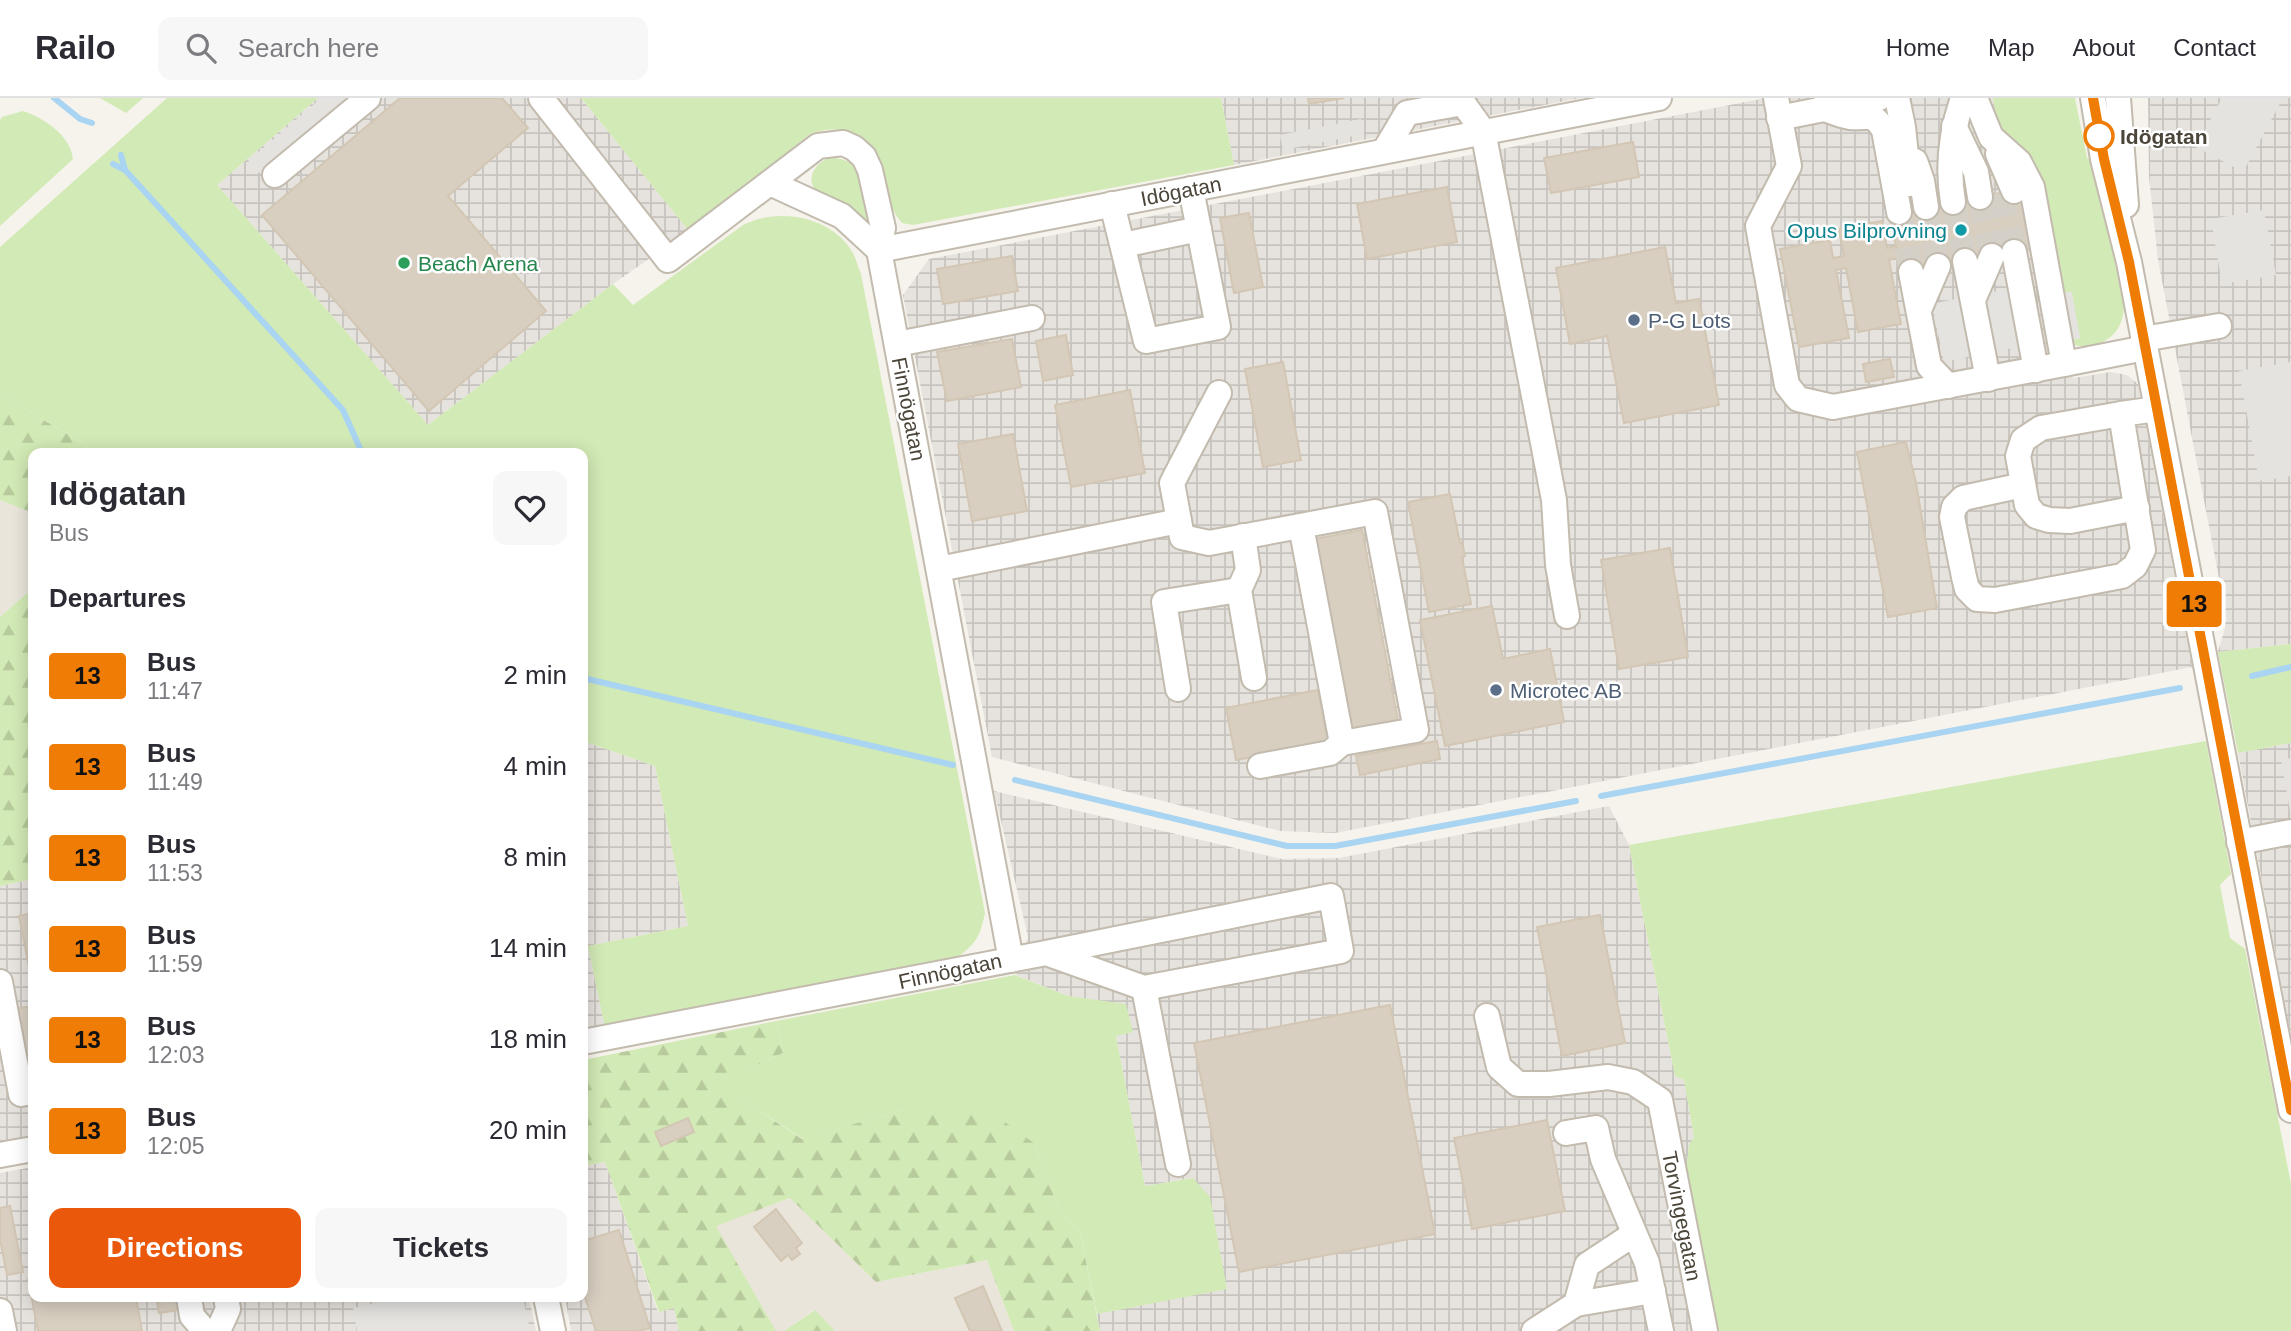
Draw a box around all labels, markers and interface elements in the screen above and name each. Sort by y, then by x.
search box [158,17,648,80]
text: Railo [35,29,116,66]
icon: search [182,29,220,67]
text: Search here [238,33,379,63]
text: Home [1886,34,1950,61]
text: Map [1988,34,2035,61]
text: About [2073,34,2135,61]
text: Contact [2173,34,2256,61]
marker: Idögatan [2084,121,2114,151]
place label: Idögatan [2120,125,2208,148]
street label: Idögatan [1139,172,1223,210]
place label: Opus Bilprovning [1787,219,1947,242]
marker: Opus Bilprovning [1953,222,1969,238]
place label: Beach Arena [418,252,539,275]
marker: Beach Arena [396,255,412,271]
place label: P-G Lots [1648,309,1731,332]
marker: P-G Lots [1626,312,1642,328]
street label: Finnögatan [888,355,930,463]
button: heart [493,471,567,545]
text: Idögatan [49,475,187,512]
text: Bus [49,520,89,546]
line badge: 13 [2162,581,2226,627]
text: Departures [49,583,186,613]
text: 13 [2181,590,2207,617]
text: Bus [147,647,196,677]
text: 2 min [503,660,567,690]
text: 13 [74,662,101,689]
text: 11:47 [147,678,203,704]
place label: Microtec AB [1510,679,1622,702]
marker: Microtec AB [1488,682,1504,698]
text: Bus [147,738,196,768]
text: 4 min [503,751,567,781]
text: 13 [74,753,101,780]
text: 11:49 [147,769,203,795]
text: Bus [147,829,196,859]
text: 8 min [503,842,567,872]
text: 13 [74,844,101,871]
text: 11:53 [147,860,203,886]
text: Bus [147,920,196,950]
text: 14 min [489,933,567,963]
text: 13 [74,935,101,962]
street label: Finnögatan [896,949,1004,993]
text: 11:59 [147,951,203,977]
text: Bus [147,1011,196,1041]
text: 18 min [489,1024,567,1054]
text: 13 [74,1026,101,1053]
text: 12:03 [147,1042,205,1068]
text: Bus [147,1102,196,1132]
text: 20 min [489,1115,567,1145]
text: 13 [74,1117,101,1144]
text: 12:05 [147,1133,205,1159]
street label: Torvingegatan [1658,1149,1706,1283]
button: Directions [49,1208,301,1288]
button: Tickets [315,1208,567,1288]

